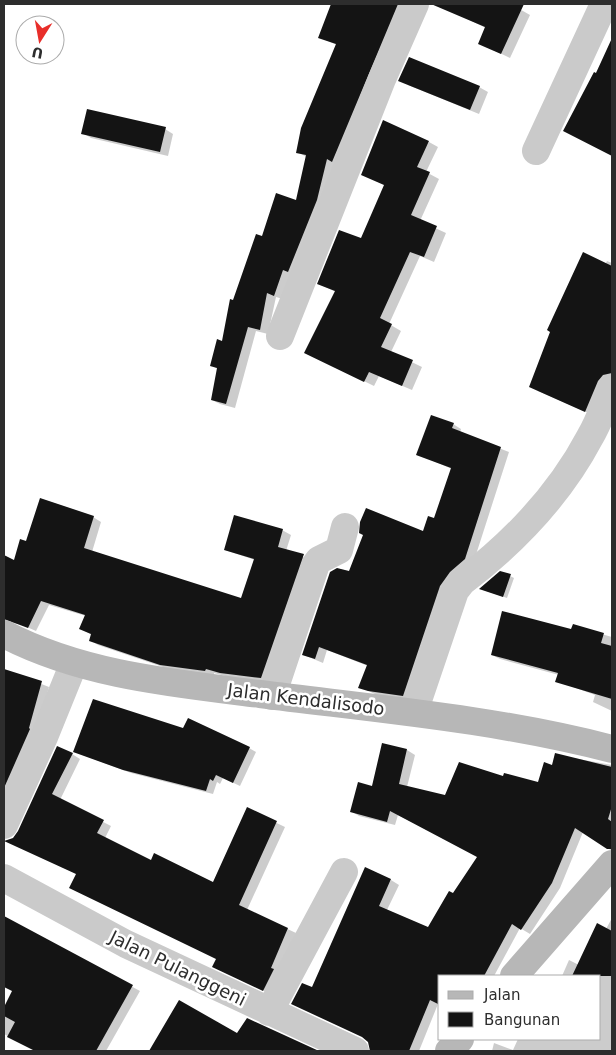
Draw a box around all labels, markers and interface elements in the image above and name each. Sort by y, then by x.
north arrow [15,15,65,65]
text: U [30,44,45,62]
street label: Jalan Kendalisodo [225,679,386,719]
street label: Jalan Pulanggeni [105,925,250,1010]
legend [438,975,601,1040]
text: Jalan [483,986,520,1004]
text: Bangunan [484,1011,560,1029]

